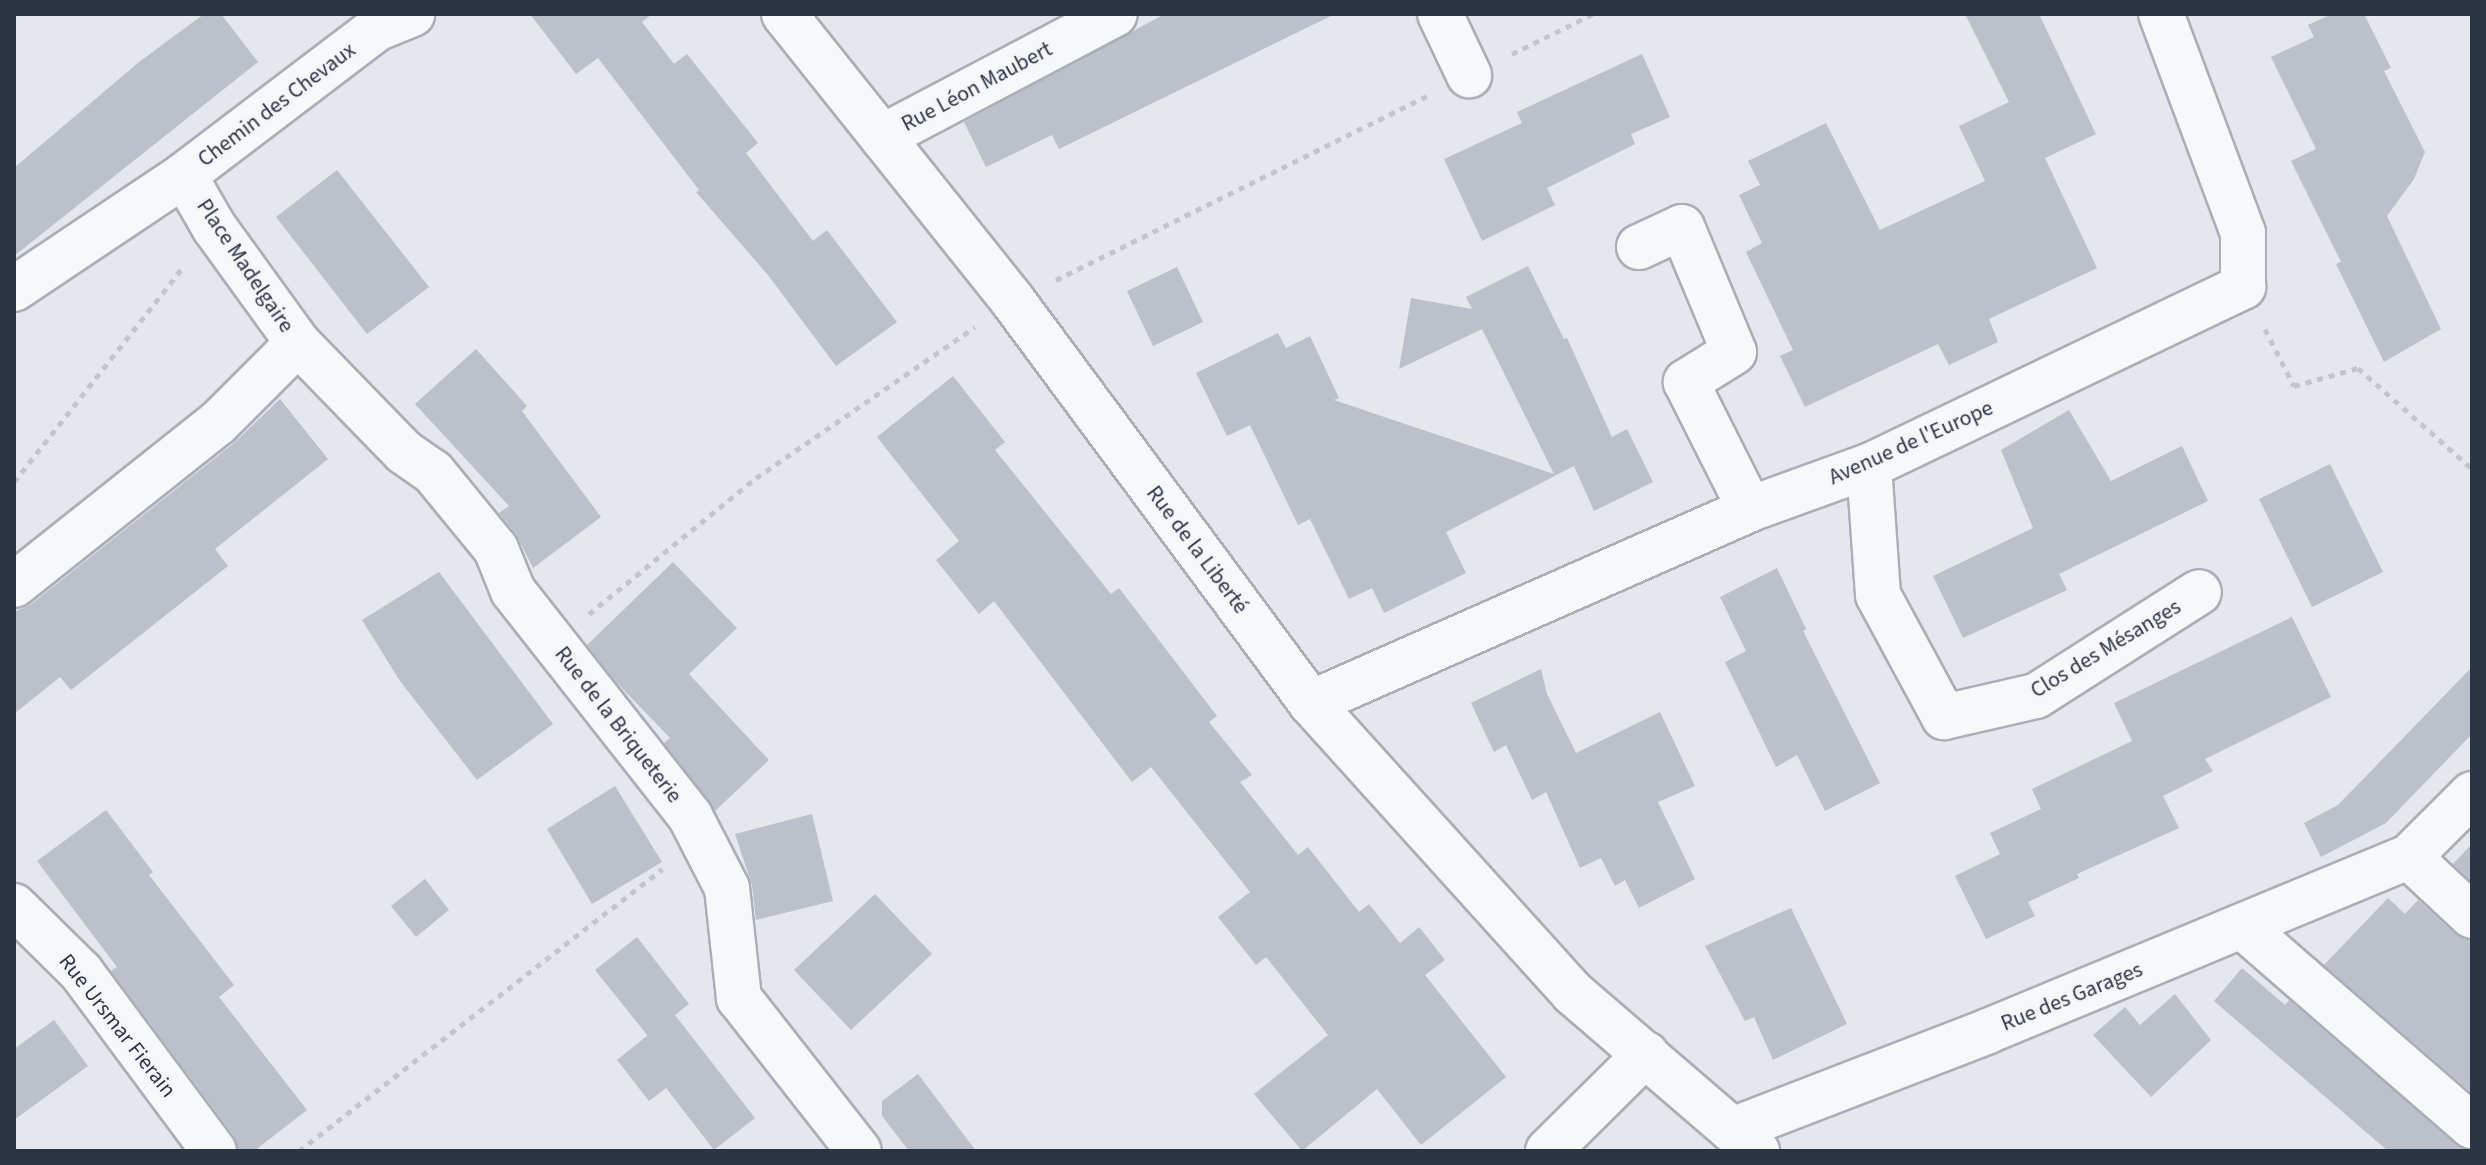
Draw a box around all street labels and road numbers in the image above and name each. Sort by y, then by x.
street label: Rue Léon Maubert [897,36,1057,138]
street label: Chemin des Chevaux [193,37,361,173]
street label: Place Madelgaire [191,194,299,338]
street label: Avenue de l'Europe [1825,395,1997,491]
street label: Rue de la Liberté [1140,481,1254,619]
street label: Clos des Mésanges [2026,594,2186,704]
street label: Rue de la Briqueterie [549,642,687,808]
street label: Rue Ursmar Fierain [53,949,181,1103]
street label: Rue des Garages [1997,957,2147,1037]

